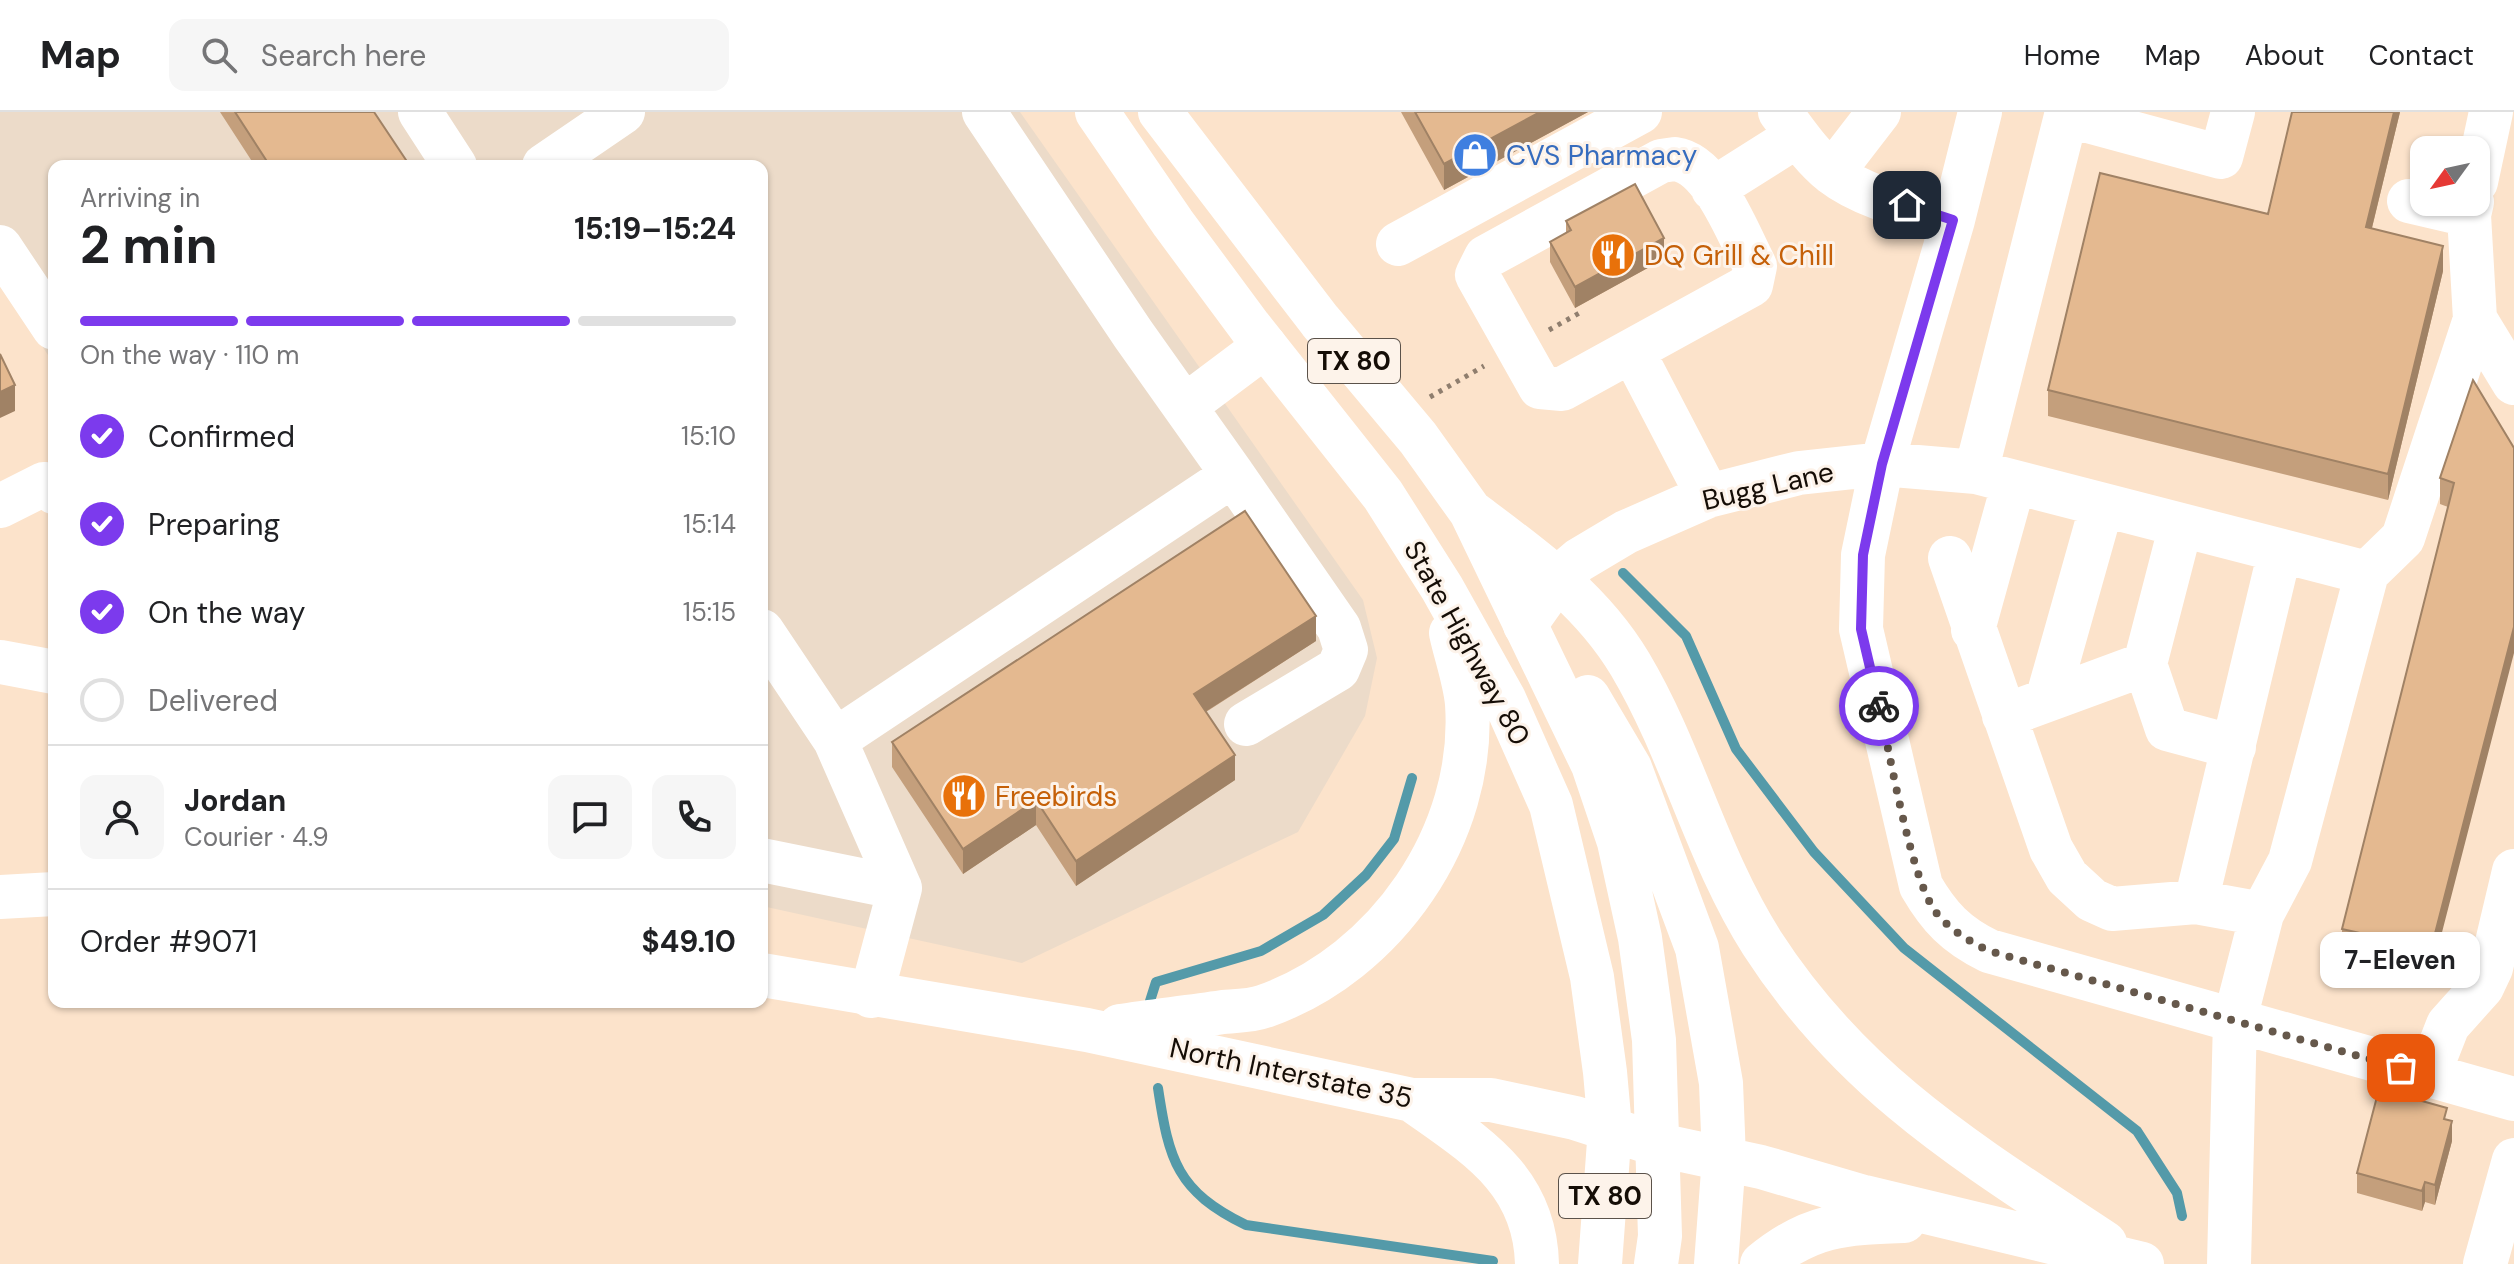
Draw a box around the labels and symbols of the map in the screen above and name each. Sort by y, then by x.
shop icon: CVS Pharmacy [1451,131,1499,179]
north arrow [2410,136,2490,216]
place label: CVS Pharmacy [1506,137,1697,174]
pin [1873,171,1941,239]
restaurant icon: DQ Grill & Chill [1589,231,1637,279]
place label: DQ Grill & Chill [1644,237,1834,274]
road number: TX 80 [1308,339,1400,383]
street label: Bugg Lane [1699,453,1837,519]
street label: State Highway 80 [1395,534,1539,752]
courier [1839,666,1919,746]
restaurant icon: Freebirds [940,772,988,820]
place label: Freebirds [995,778,1117,815]
callout: 7-Eleven [2321,932,2481,988]
street label: North Interstate 35 [1166,1029,1416,1117]
pin [2367,1034,2435,1102]
road number: TX 80 [1559,1174,1651,1218]

